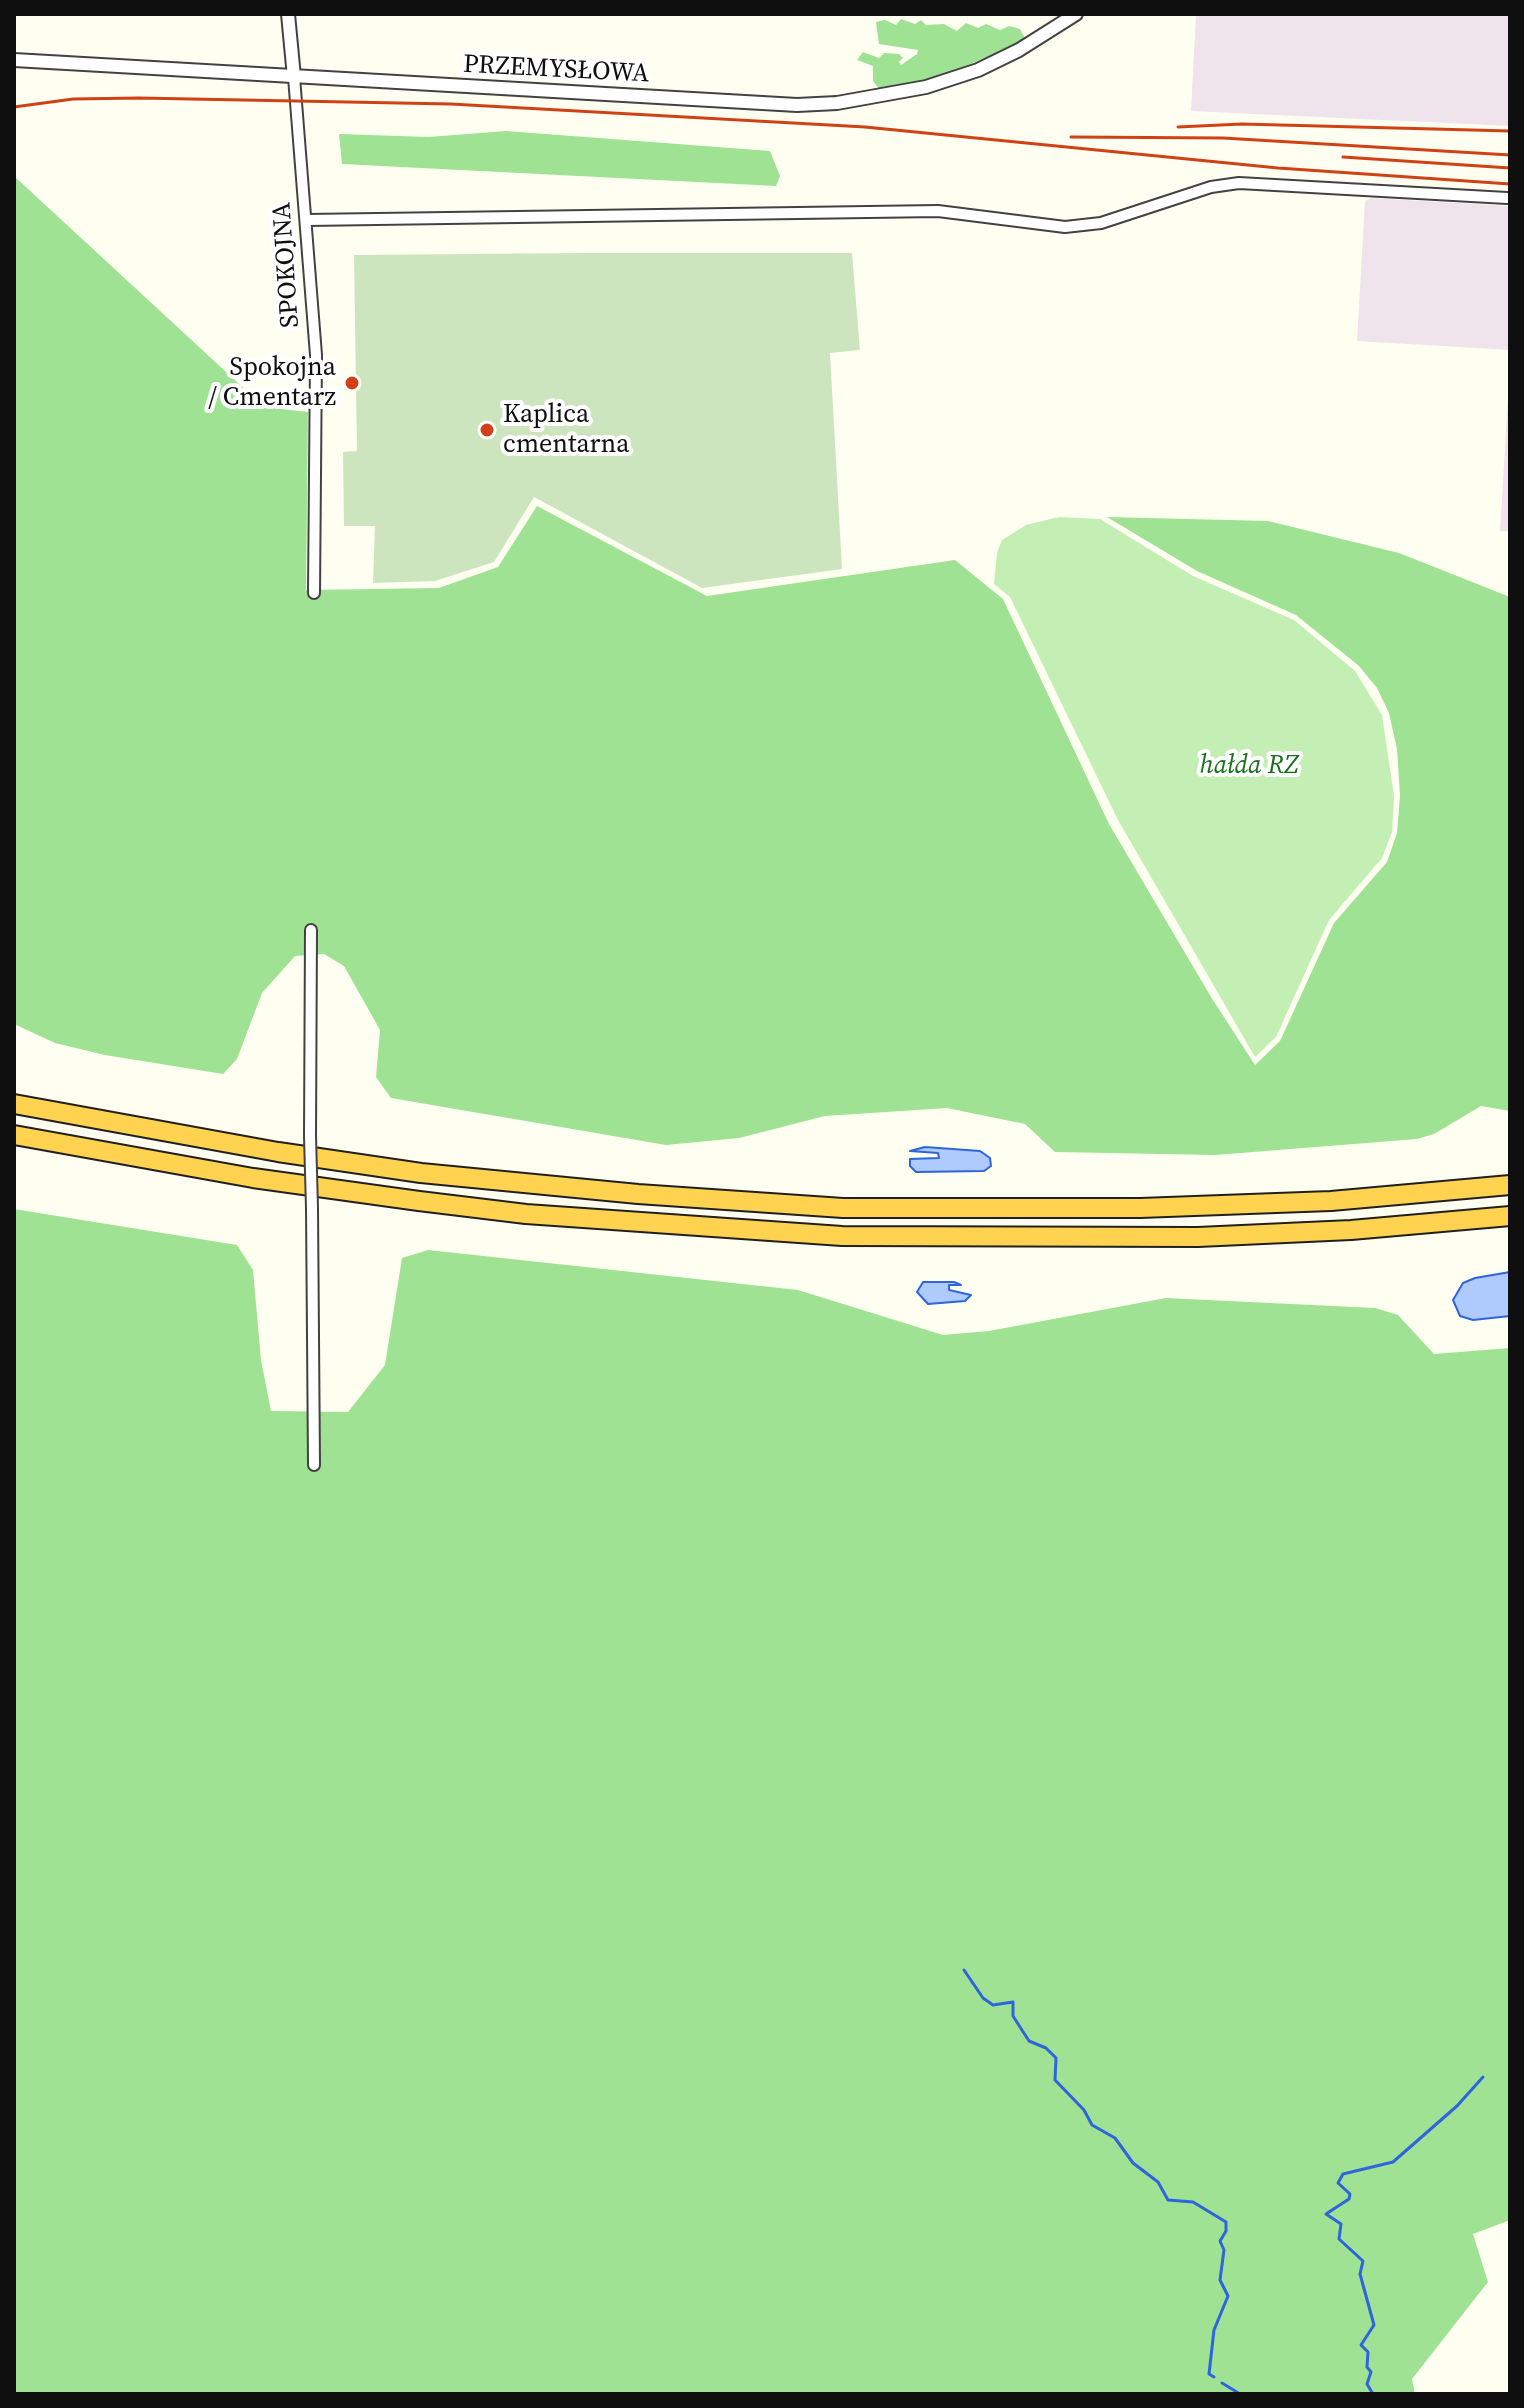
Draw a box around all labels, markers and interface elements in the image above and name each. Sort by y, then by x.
street label: PRZEMYSŁOWA [462,50,650,90]
street label: SPOKOJNA [267,201,307,329]
place label: Spokojna / Cmentarz [208,352,336,414]
marker: Spokojna / Cmentarz [343,374,361,392]
place label: Kaplica cmentarna [503,399,630,460]
marker: Kaplica cmentarna [478,421,496,439]
park label: hałda RZ [1199,750,1299,782]

